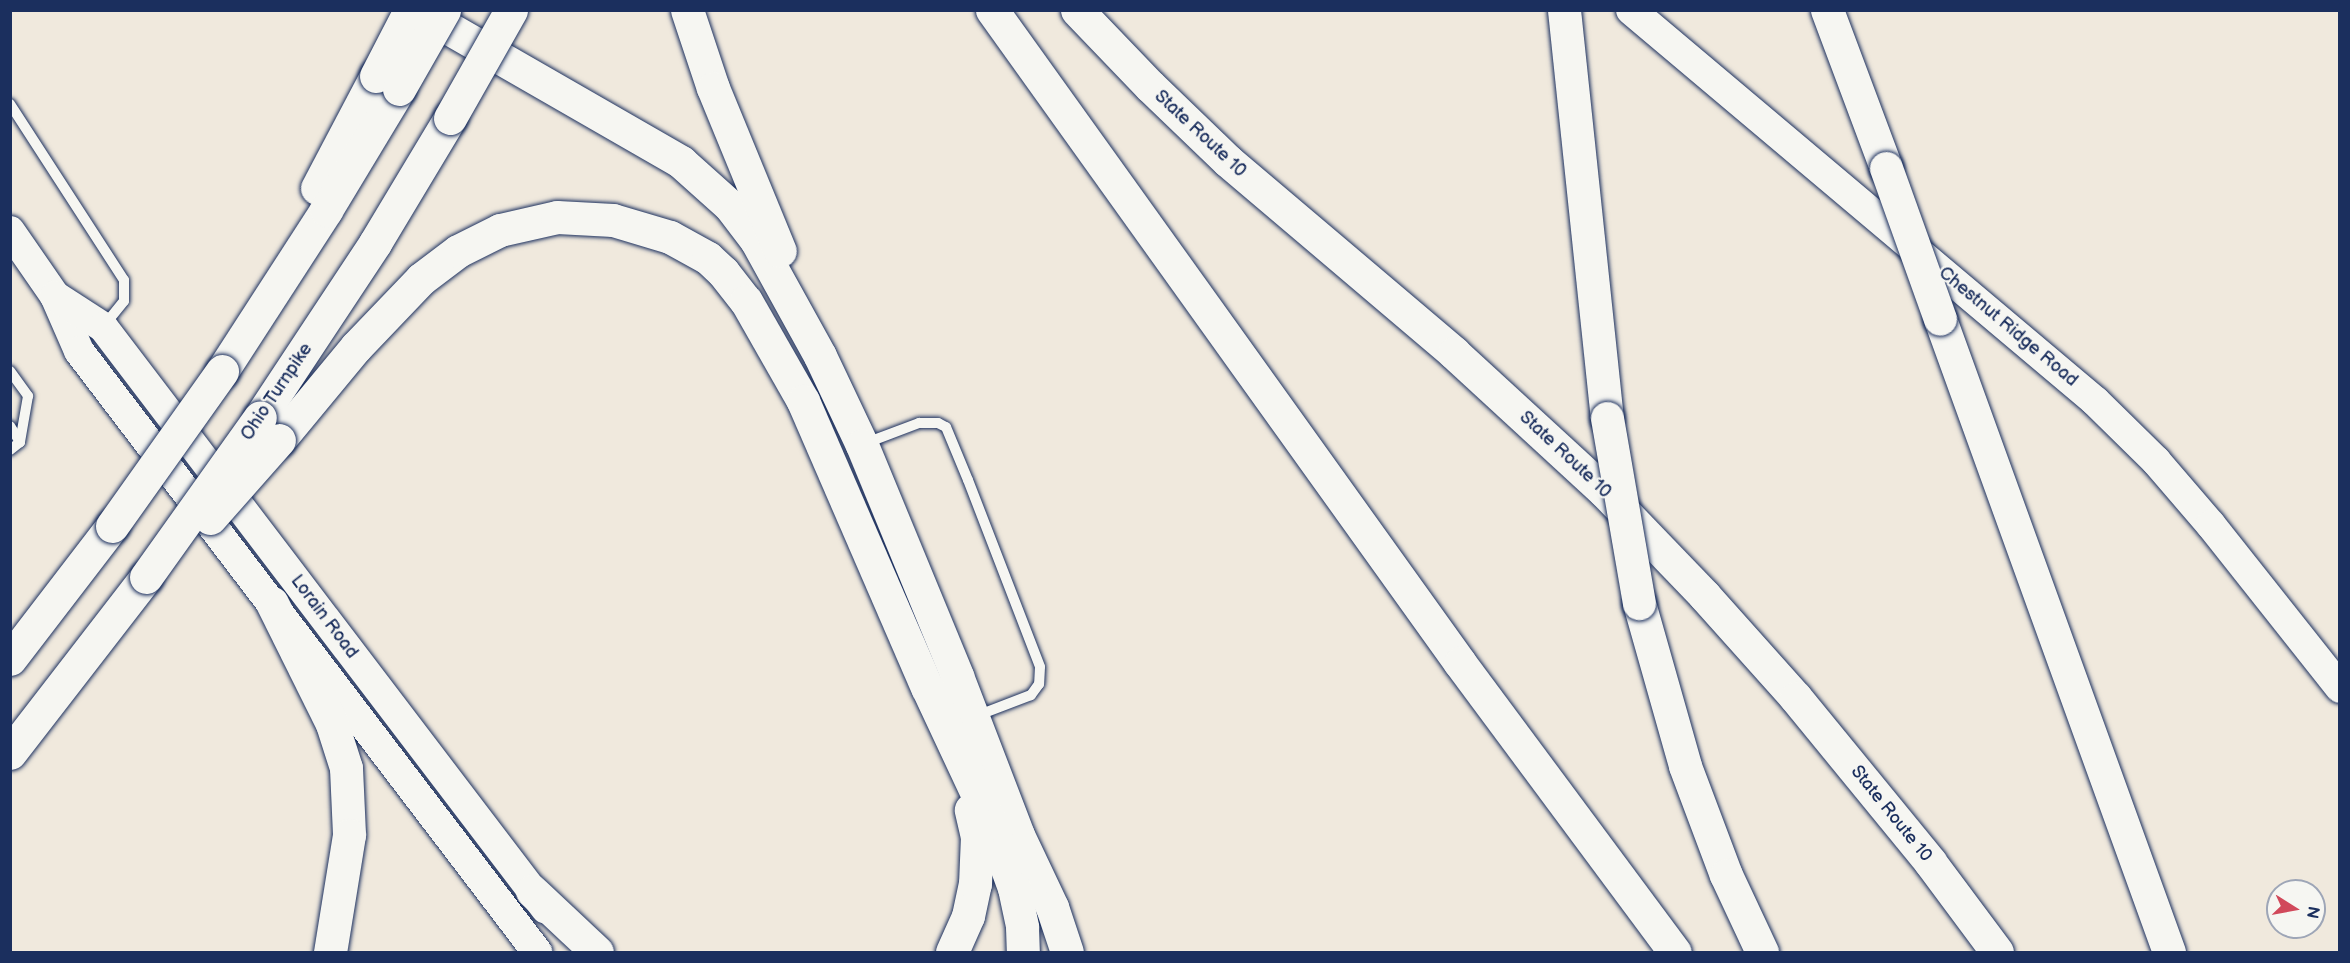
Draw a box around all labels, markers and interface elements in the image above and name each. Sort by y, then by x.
street label: State Route 10 [1150,86,1250,182]
street label: Chestnut Ridge Road [1934,262,2082,392]
street label: Ohio Turnpike [236,339,318,445]
street label: State Route 10 [1515,407,1615,503]
street label: Lorain Road [286,571,362,663]
street label: State Route 10 [1846,762,1936,866]
north arrow [2266,879,2326,939]
text: N [2302,904,2323,920]

